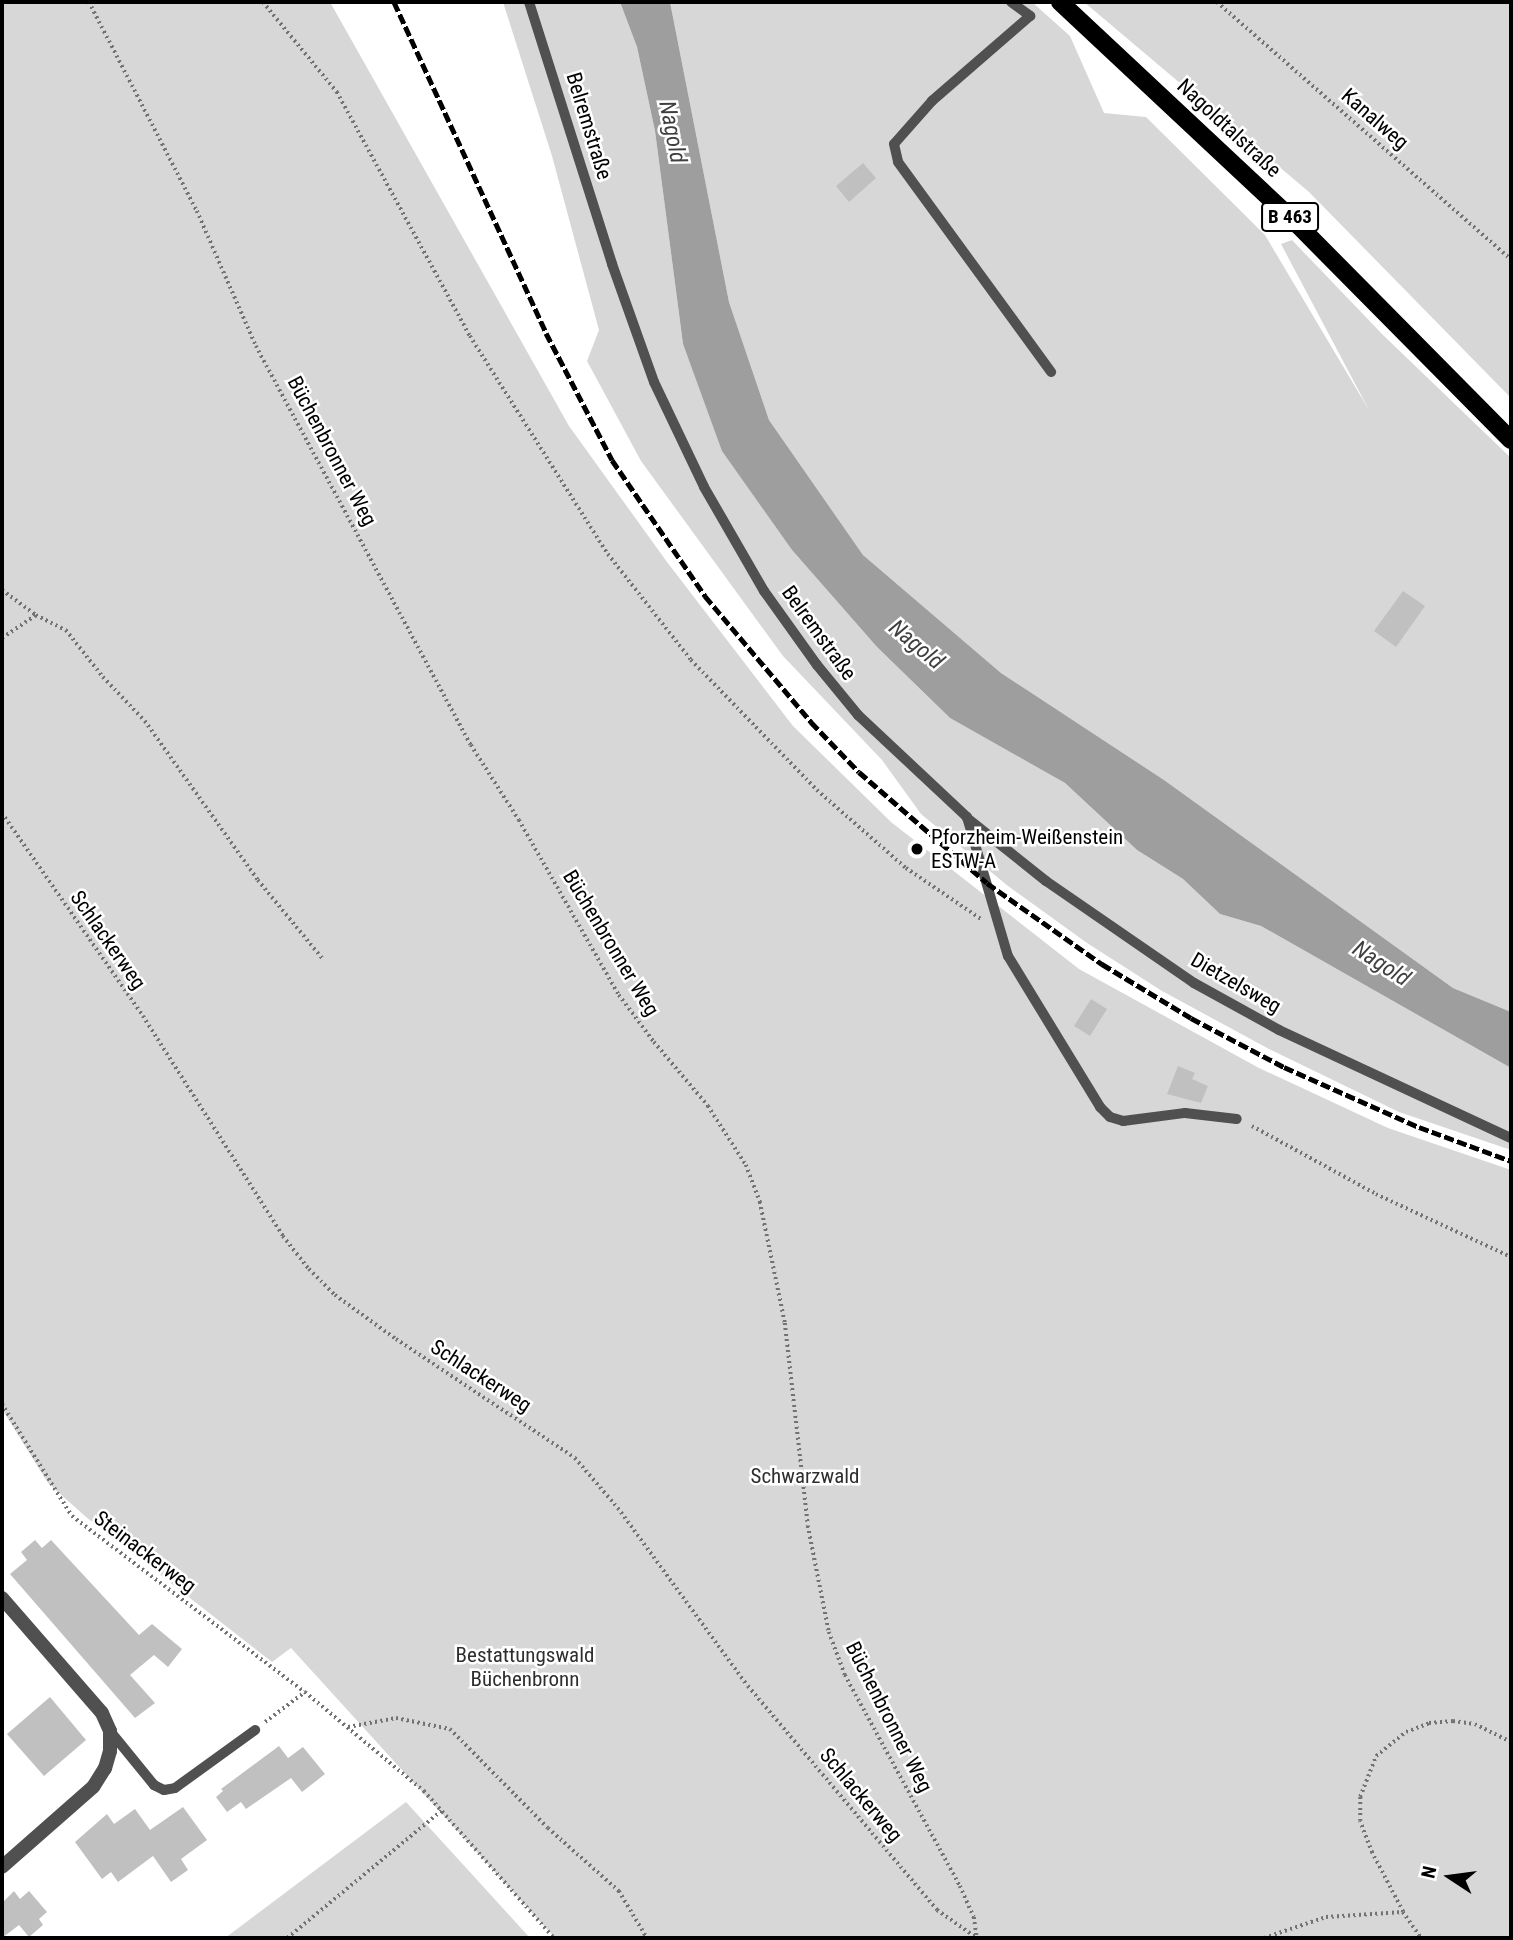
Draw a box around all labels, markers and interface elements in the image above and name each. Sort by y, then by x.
street label: Belremstraße [561,69,617,183]
street label: Nagoldtalstraße [1172,73,1286,183]
street label: Kanalweg [1336,83,1414,155]
water label: Nagold [652,98,692,166]
road number: B 463 [1260,202,1320,232]
street label: Büchenbronner Weg [282,372,382,530]
street label: Belremstraße [776,581,862,685]
water label: Nagold [883,614,949,676]
place label: Pforzheim-Weißenstein ESTW-A [931,824,1123,874]
marker: Pforzheim-Weißenstein ESTW-A [909,841,925,857]
street label: Büchenbronner Weg [557,865,665,1021]
street label: Schlackerweg [65,886,151,994]
water label: Nagold [1347,935,1415,993]
street label: Dietzelsweg [1186,947,1286,1019]
street label: Schlackerweg [426,1334,536,1418]
park label: Schwarzwald [751,1463,859,1489]
street label: Steinackerweg [89,1505,201,1599]
street label: Büchenbronner Weg [840,1637,938,1797]
park label: Bestattungswald Büchenbronn [456,1642,594,1692]
street label: Schlackerweg [814,1743,908,1847]
north arrow [1415,1842,1485,1912]
text: N [1417,1864,1442,1880]

